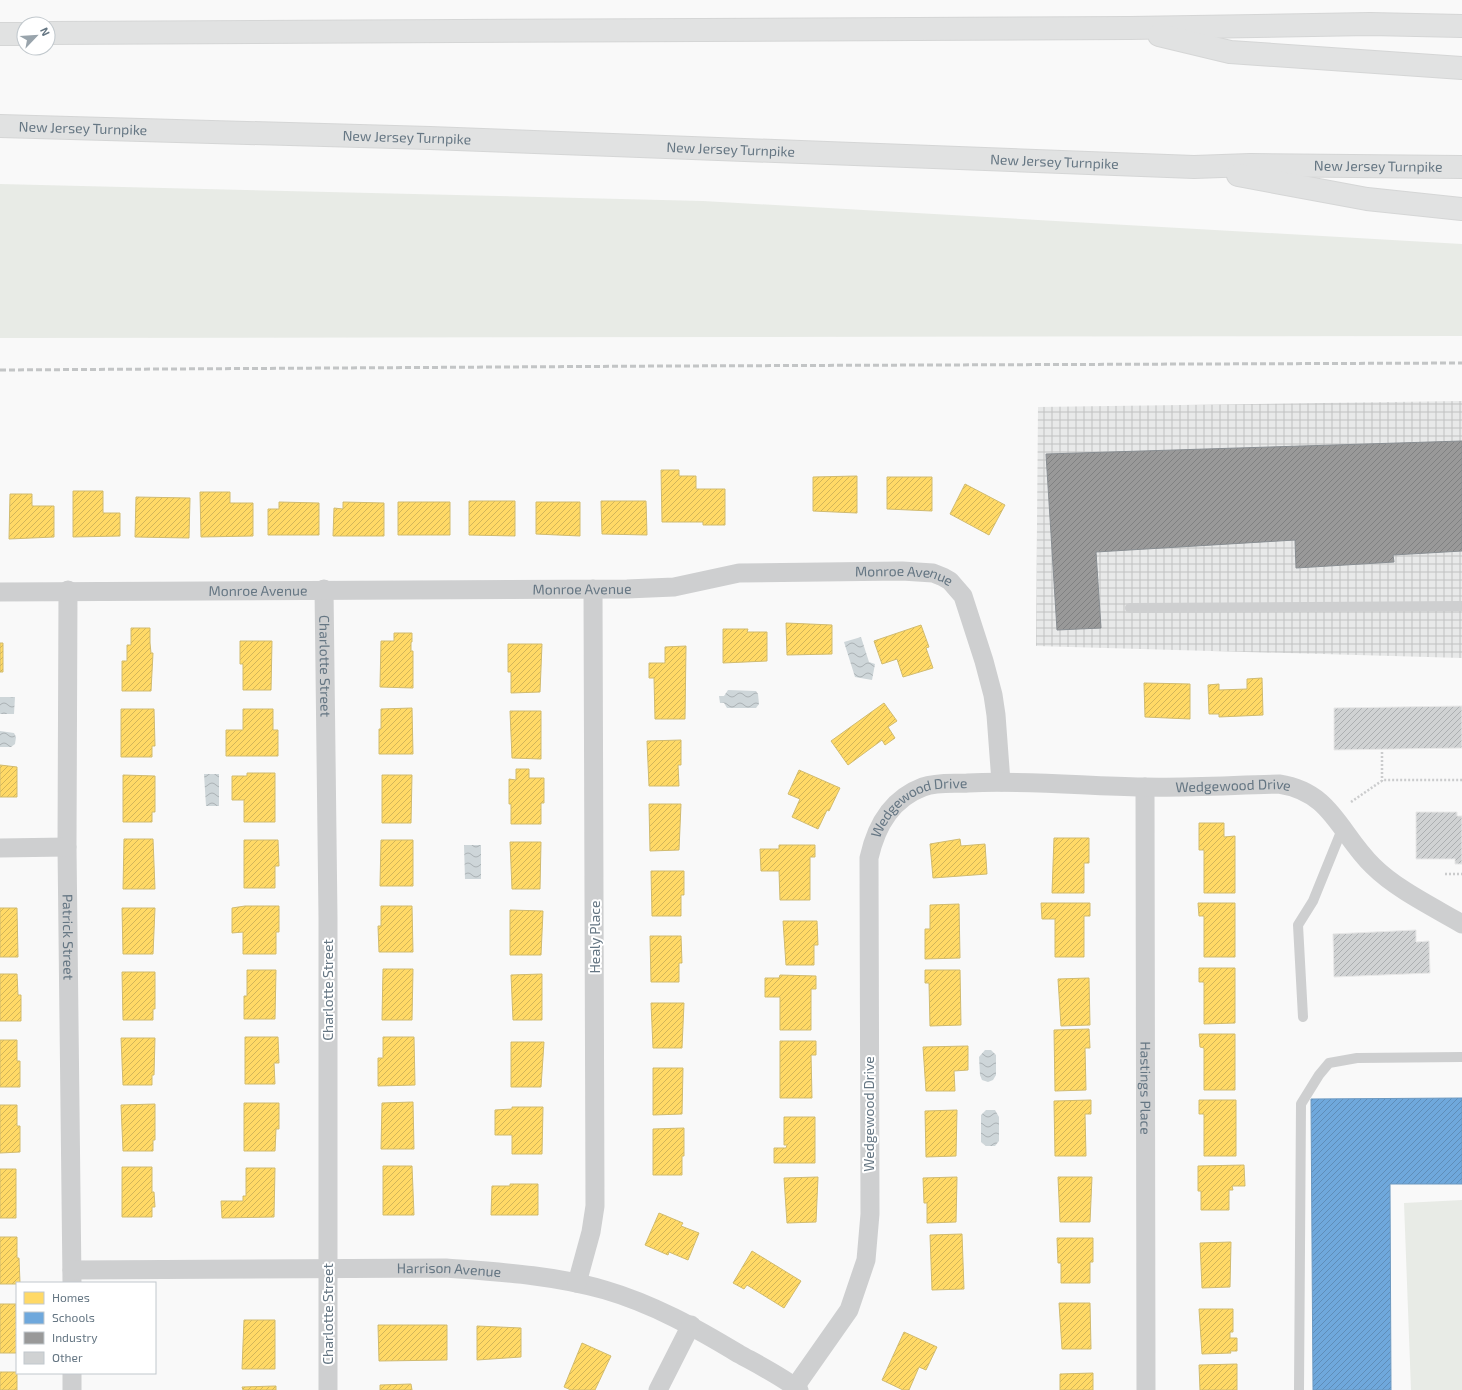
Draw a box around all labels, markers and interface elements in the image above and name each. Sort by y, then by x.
north arrow [16,16,56,56]
text: N [38,25,53,38]
street label: New Jersey Turnpike [18,118,148,138]
street label: New Jersey Turnpike [342,127,471,148]
street label: New Jersey Turnpike [666,138,795,160]
street label: New Jersey Turnpike [990,150,1119,172]
street label: New Jersey Turnpike [1314,157,1443,175]
street label: Monroe Avenue [855,562,956,589]
street label: Monroe Avenue [532,580,632,597]
street label: Monroe Avenue [208,582,308,599]
street label: Charlotte Street [316,615,335,717]
street label: Wedgewood Drive [867,774,968,840]
street label: Wedgewood Drive [1175,775,1293,795]
street label: Patrick Street [60,894,78,980]
street label: Healy Place [586,901,603,973]
street label: Charlotte Street [319,939,336,1041]
street label: Hastings Place [1137,1041,1155,1135]
street label: Wedgewood Drive [860,1056,877,1172]
street label: Harrison Avenue [397,1259,502,1280]
street label: Charlotte Street [319,1263,336,1365]
legend [16,1282,156,1374]
text: Homes [52,1290,90,1304]
text: Schools [52,1310,95,1324]
text: Industry [52,1330,98,1344]
text: Other [52,1350,83,1364]

